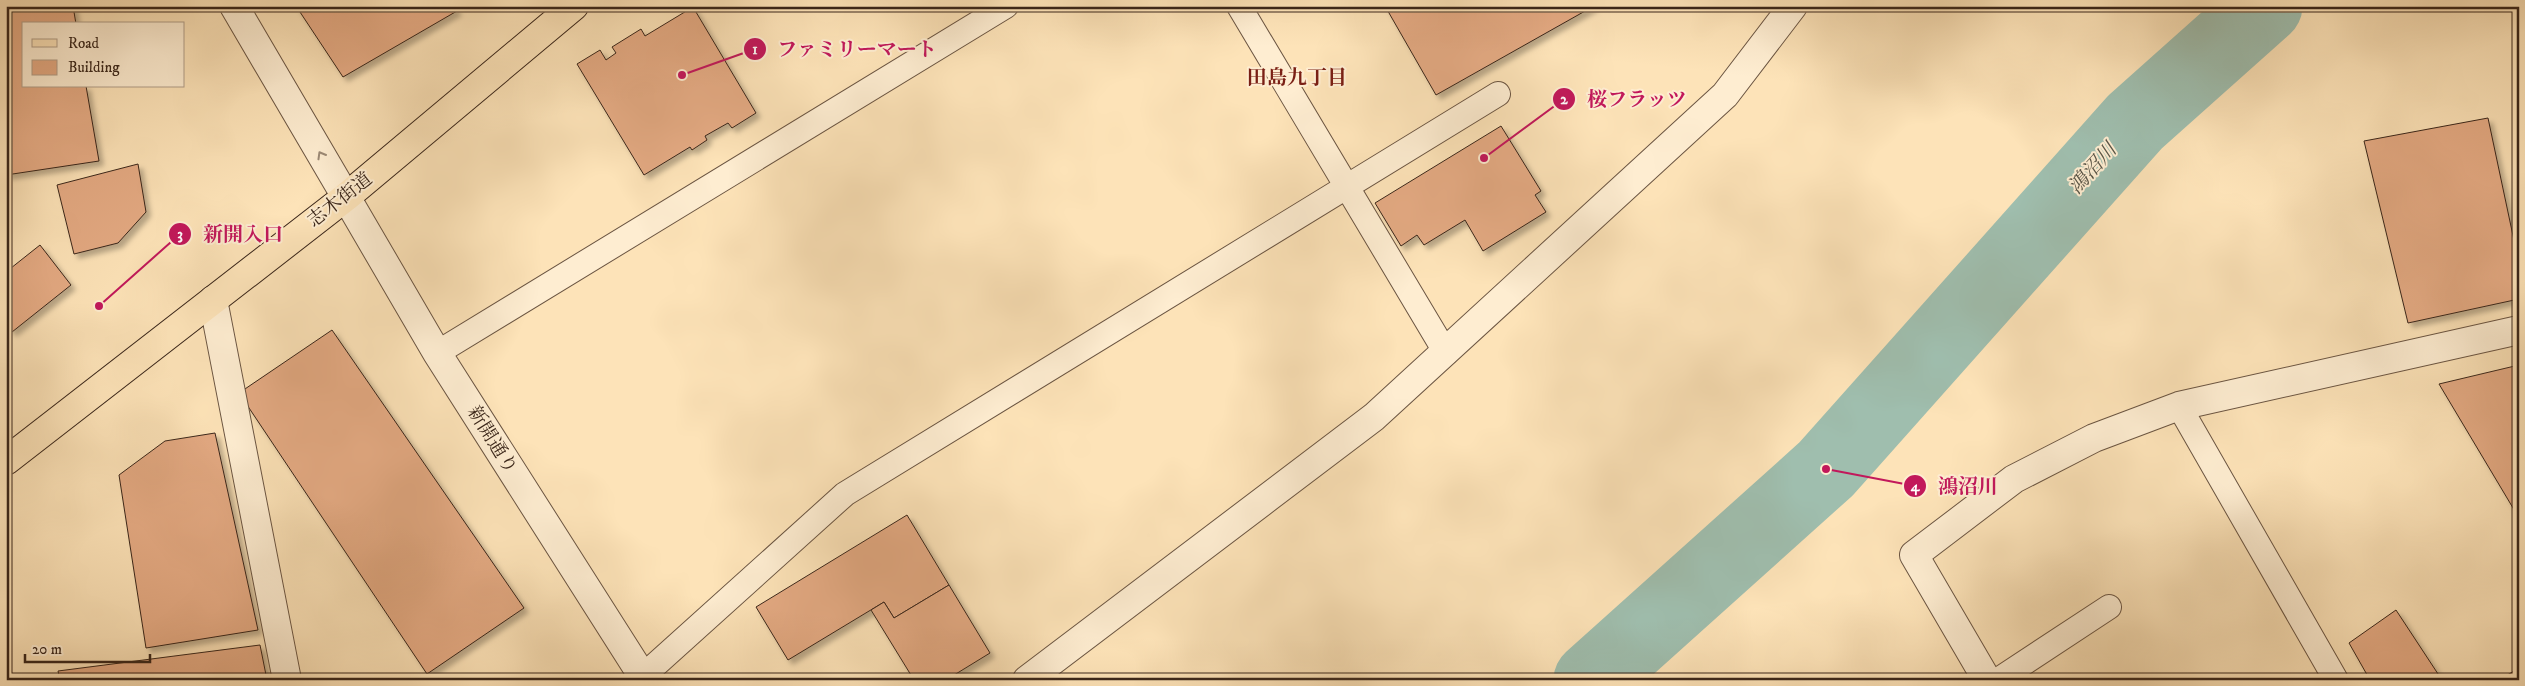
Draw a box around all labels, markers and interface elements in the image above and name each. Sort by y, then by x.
legend [22,22,185,88]
callout: ファミリーマート [742,31,947,66]
text: Road [68,34,100,53]
text: ファミリーマート [777,38,937,63]
text: 1 [752,40,758,59]
text: Building [68,58,120,77]
district label: 田島九丁目 [1247,66,1347,91]
callout: 桜フラッツ [1552,81,1697,116]
text: 桜フラッツ [1587,88,1687,113]
text: 2 [1560,90,1568,109]
water label: 鴻沼川 [2064,137,2124,200]
one-way arrow [318,151,328,160]
street label: 志木街道 [303,168,377,232]
callout: 新開入口 [168,217,293,252]
text: 新開入口 [203,223,283,248]
text: 3 [177,225,183,244]
street label: 新開通り [462,402,522,478]
callout: 鴻沼川 [1903,469,2008,504]
text: 鴻沼川 [1938,475,1998,500]
text: 4 [1910,477,1921,496]
scale bar [25,631,150,663]
text: 20 m [32,640,62,659]

